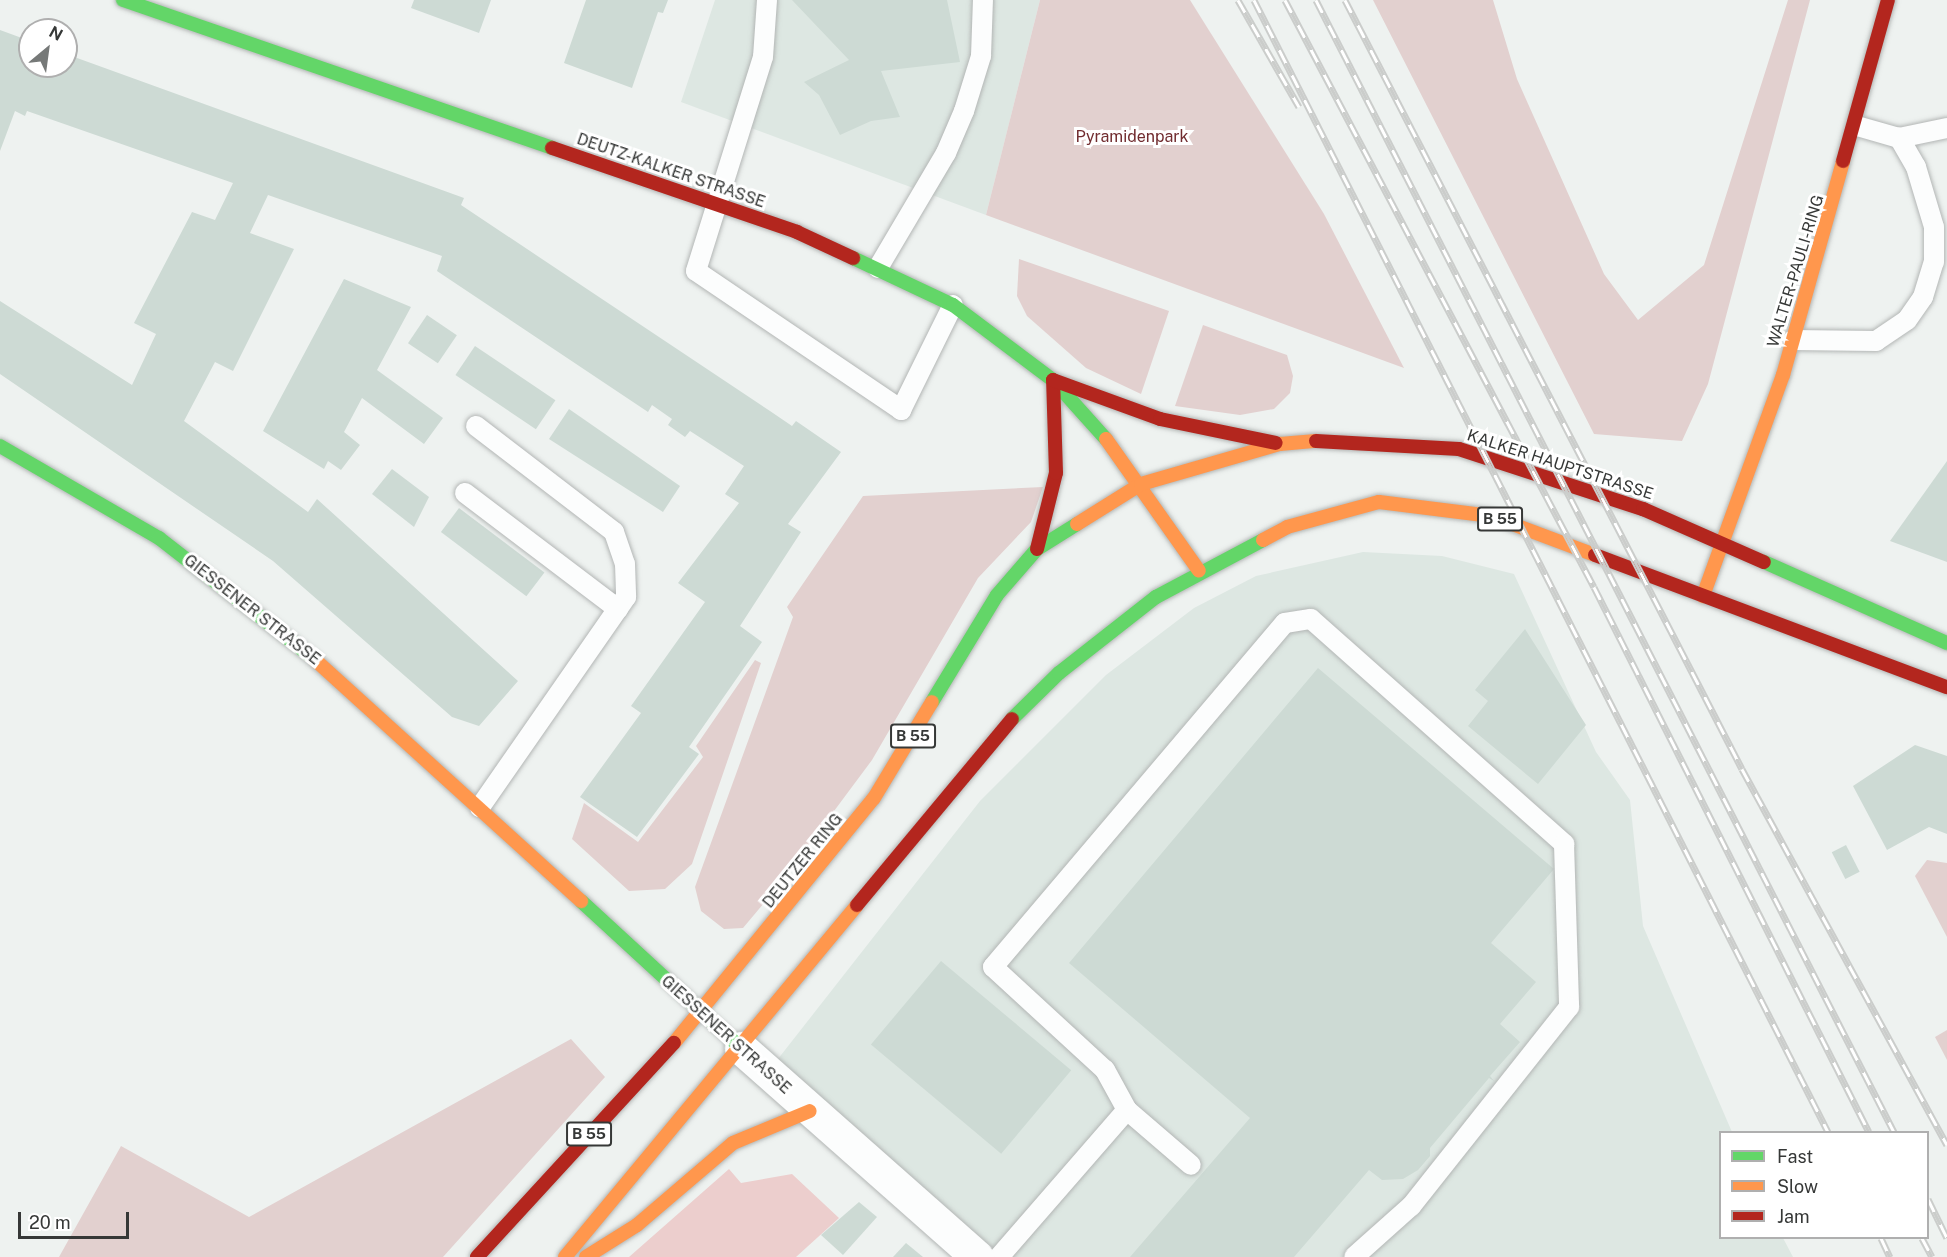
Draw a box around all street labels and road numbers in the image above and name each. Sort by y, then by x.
street label: DEUTZ-KALKER STRASSE [574,130,768,212]
street label: WALTER-PAULI-RING [1764,192,1828,350]
street label: KALKER HAUPTSTRASSE [1464,426,1656,504]
road number: B 55 [1476,507,1524,531]
street label: GIESSENER STRASSE [180,551,324,669]
road number: B 55 [889,724,937,748]
street label: DEUTZER RING [759,810,847,912]
street label: GIESSENER STRASSE [657,972,795,1098]
road number: B 55 [565,1122,613,1146]

